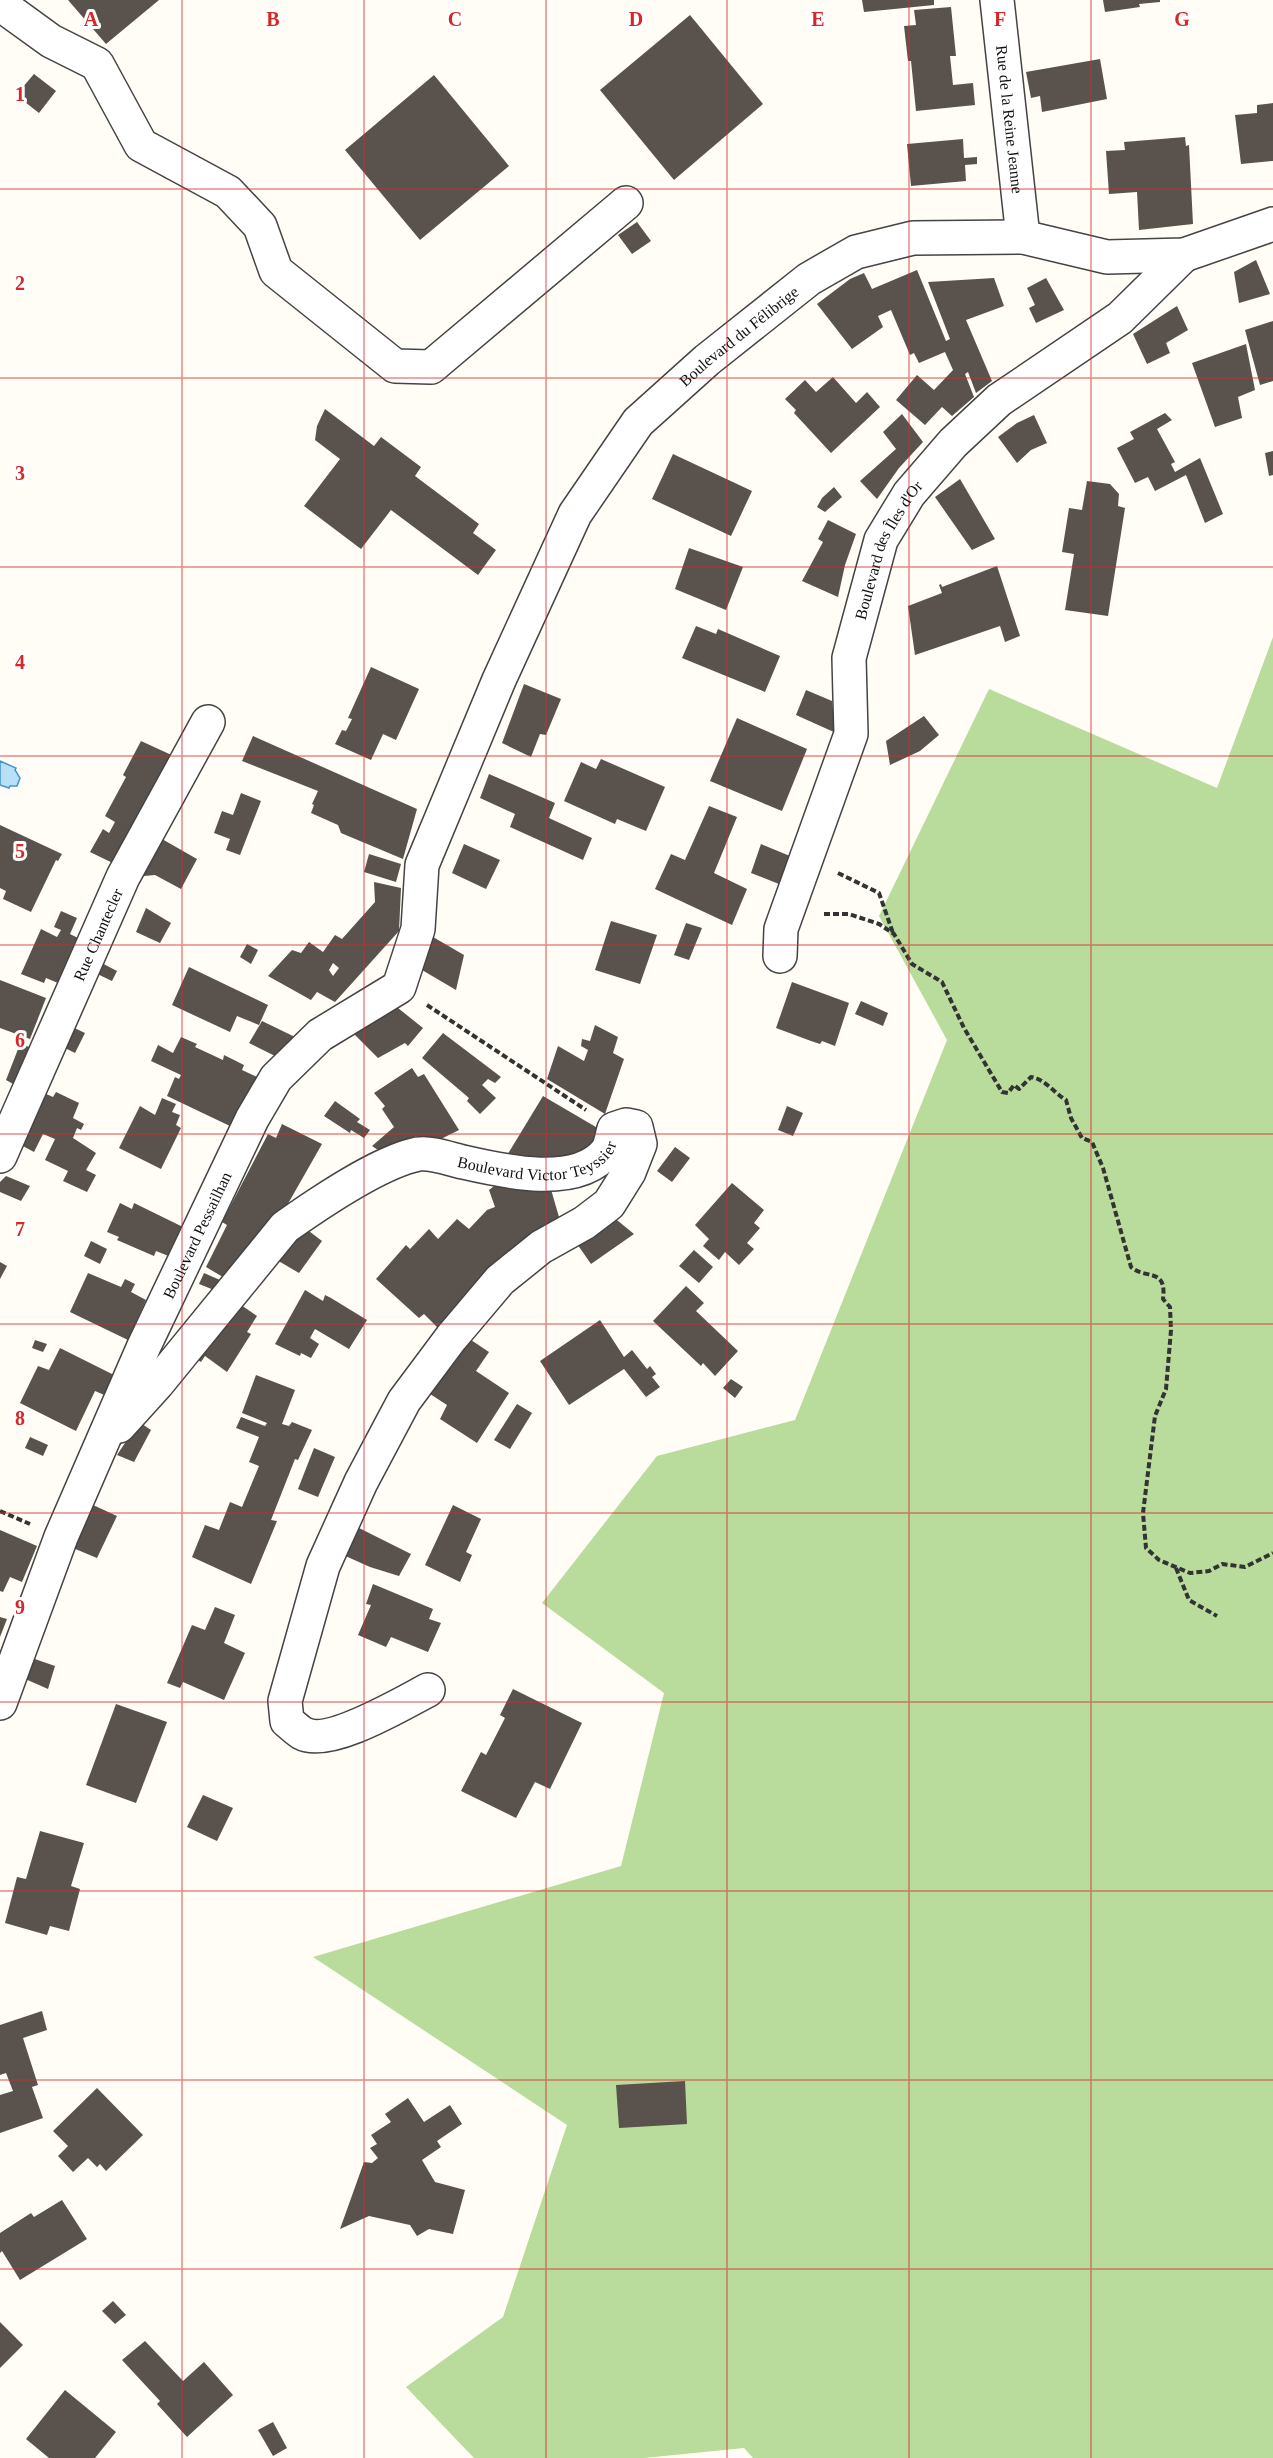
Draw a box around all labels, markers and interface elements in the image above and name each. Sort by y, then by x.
text: A [84,8,99,30]
text: B [266,8,280,30]
text: C [448,8,462,30]
text: D [629,8,643,30]
text: E [811,8,825,30]
text: F [994,8,1006,30]
text: G [1174,8,1190,30]
street label: Rue de la Reine Jeanne [993,44,1027,194]
text: 1 [15,83,25,105]
text: 2 [15,272,25,294]
street label: Boulevard du Félibrige [676,283,801,389]
text: 3 [15,462,25,484]
street label: Boulevard des Îles d'Or [851,476,926,621]
text: 4 [15,651,25,673]
text: 5 [15,840,25,862]
street label: Rue Chantecler [70,885,126,983]
text: 6 [15,1029,25,1051]
street label: Boulevard Victor Teyssier [456,1138,619,1183]
street label: Boulevard Pessailhan [159,1169,234,1301]
text: 7 [15,1218,25,1240]
text: 8 [15,1407,25,1429]
text: 9 [15,1596,25,1618]

